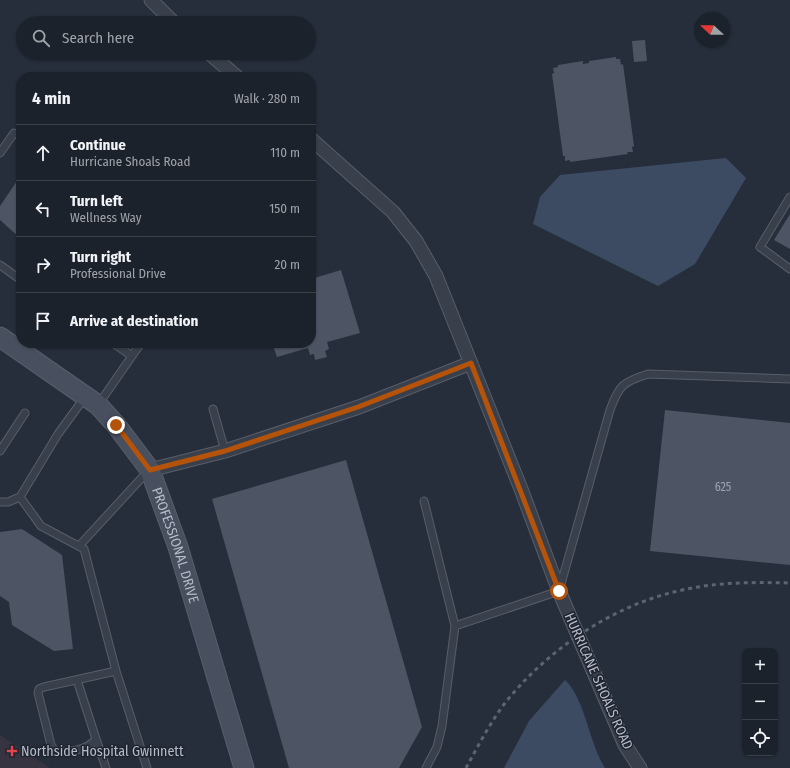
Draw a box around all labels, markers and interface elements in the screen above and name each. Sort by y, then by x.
north arrow [694,12,730,48]
search box [16,16,316,60]
icon: search [30,27,52,49]
text: Search here [62,29,134,47]
text: 4 min [32,88,71,109]
text: Walk · 280 m [234,91,300,106]
text: Continue [70,136,126,154]
icon: ahead [32,142,54,164]
text: 110 m [270,145,300,160]
text: Hurricane Shoals Road [70,154,190,169]
text: Turn left [70,192,123,210]
icon: left [32,198,54,220]
text: 150 m [269,201,300,216]
text: Wellness Way [70,210,142,225]
text: Turn right [70,248,131,266]
icon: right [32,254,54,276]
text: 20 m [274,257,300,272]
text: Professional Drive [70,266,166,281]
icon: arrive [32,310,54,332]
text: Arrive at destination [70,312,198,330]
route end [107,416,125,434]
house number: 625 [715,480,732,494]
street label: PROFESSIONAL DRIVE [148,485,202,606]
route start [550,582,568,600]
street label: HURRICANE SHOALS ROAD [561,610,636,752]
map controls [742,648,778,756]
button: + [742,648,778,684]
button: − [742,684,778,720]
button: locate [742,720,778,756]
place label: Northside Hospital Gwinnett [21,743,184,760]
marker: Northside Hospital Gwinnett [6,745,18,757]

